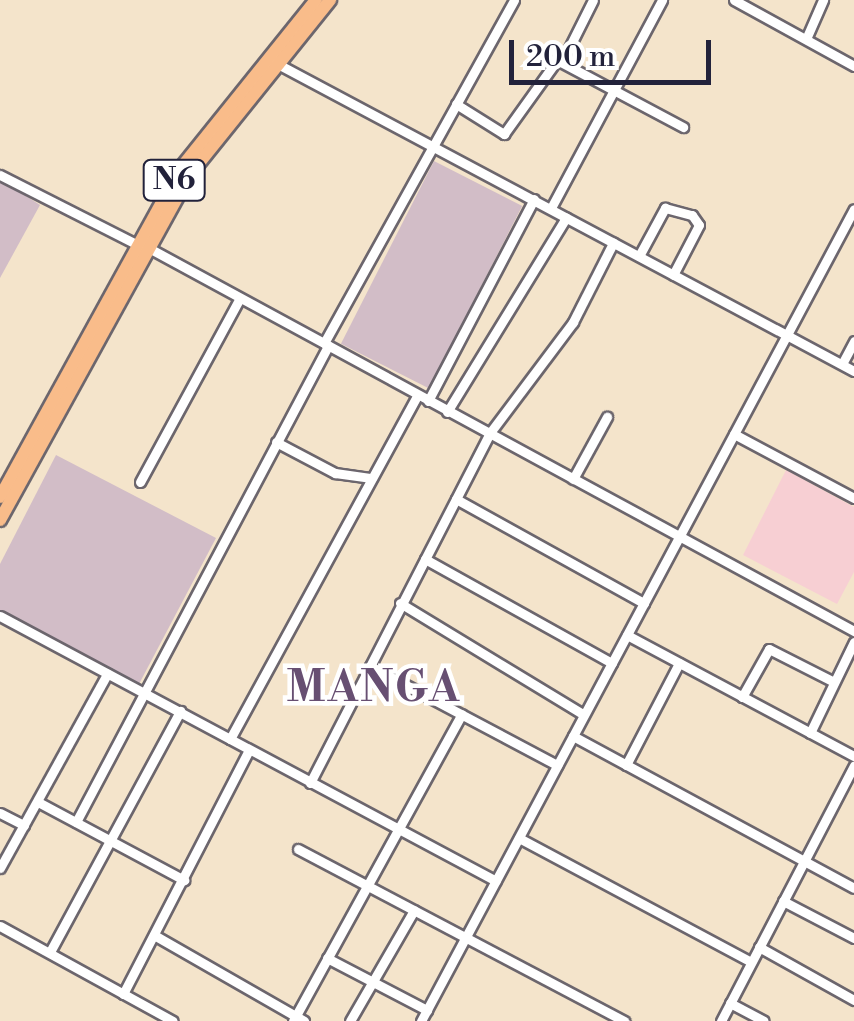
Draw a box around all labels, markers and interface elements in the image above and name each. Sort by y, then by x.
scale bar [514,20,716,82]
text: 200 m [526,38,615,76]
road number: N6 [142,155,206,205]
district label: MANGA [286,664,462,714]

